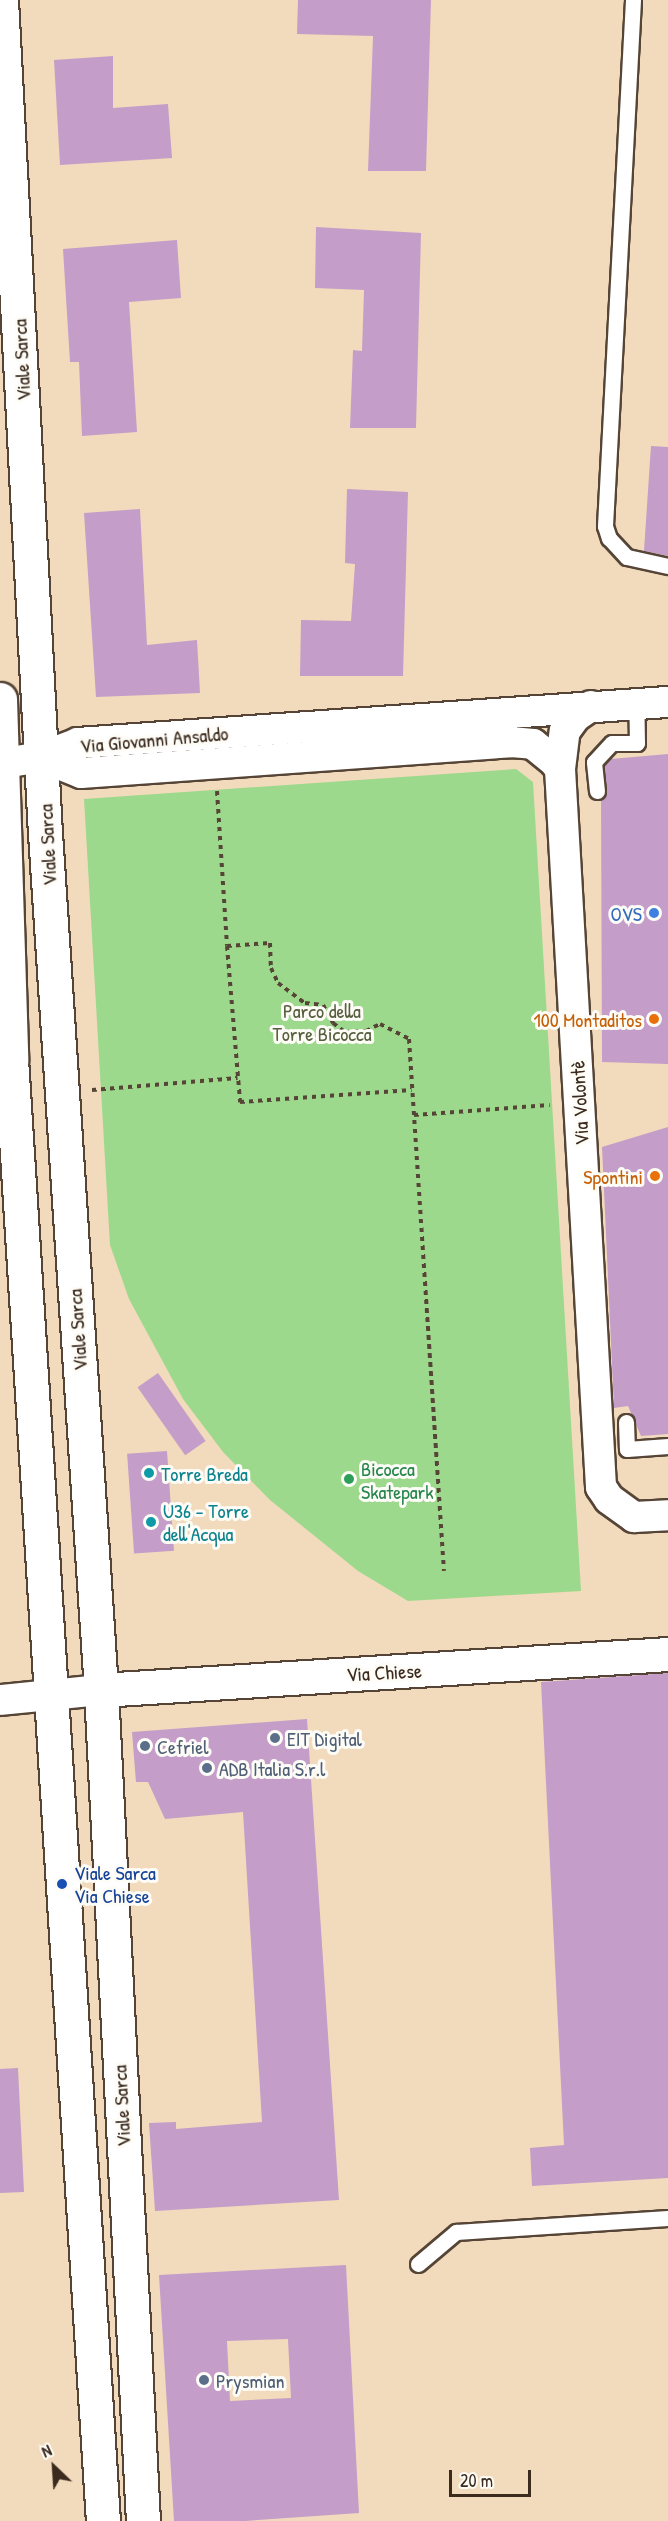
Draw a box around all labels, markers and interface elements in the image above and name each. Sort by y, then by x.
street label: Viale Sarca [7,319,35,401]
street label: Via Giovanni Ansaldo [79,721,229,757]
street label: Viale Sarca [33,804,61,886]
place label: OVS [610,901,642,925]
marker: OVS [647,906,661,920]
park label: Parco della Torre Bicocca [272,998,372,1045]
place label: 100 Montaditos [534,1007,642,1031]
marker: 100 Montaditos [647,1012,661,1026]
street label: Via Volontè [565,1060,593,1146]
place label: Spontini [583,1164,643,1188]
marker: Spontini [648,1169,662,1183]
street label: Viale Sarca [62,1288,92,1372]
place label: Bicocca Skatepark [361,1456,434,1503]
place label: Torre Breda [161,1461,248,1485]
marker: Torre Breda [142,1466,156,1480]
marker: Bicocca Skatepark [342,1472,356,1486]
place label: U36 - Torre dell'Acqua [163,1498,249,1545]
marker: U36 - Torre dell'Acqua [144,1515,158,1529]
street label: Via Chiese [346,1658,422,1686]
place label: EIT Digital [287,1726,362,1750]
marker: EIT Digital [268,1731,282,1745]
place label: Cefriel [157,1734,209,1758]
marker: Cefriel [138,1739,152,1753]
place label: ADB Italia S.r.l [219,1756,325,1780]
marker: ADB Italia S.r.l [200,1761,214,1775]
place label: Viale Sarca Via Chiese [74,1860,156,1907]
marker: Viale Sarca Via Chiese [55,1877,69,1891]
street label: Viale Sarca [107,2065,135,2147]
place label: Prysmian [216,2368,284,2392]
marker: Prysmian [197,2373,211,2387]
north arrow [24,2437,84,2497]
text: N [38,2439,55,2462]
scale bar [452,2458,534,2496]
text: 20 m [460,2468,493,2493]

